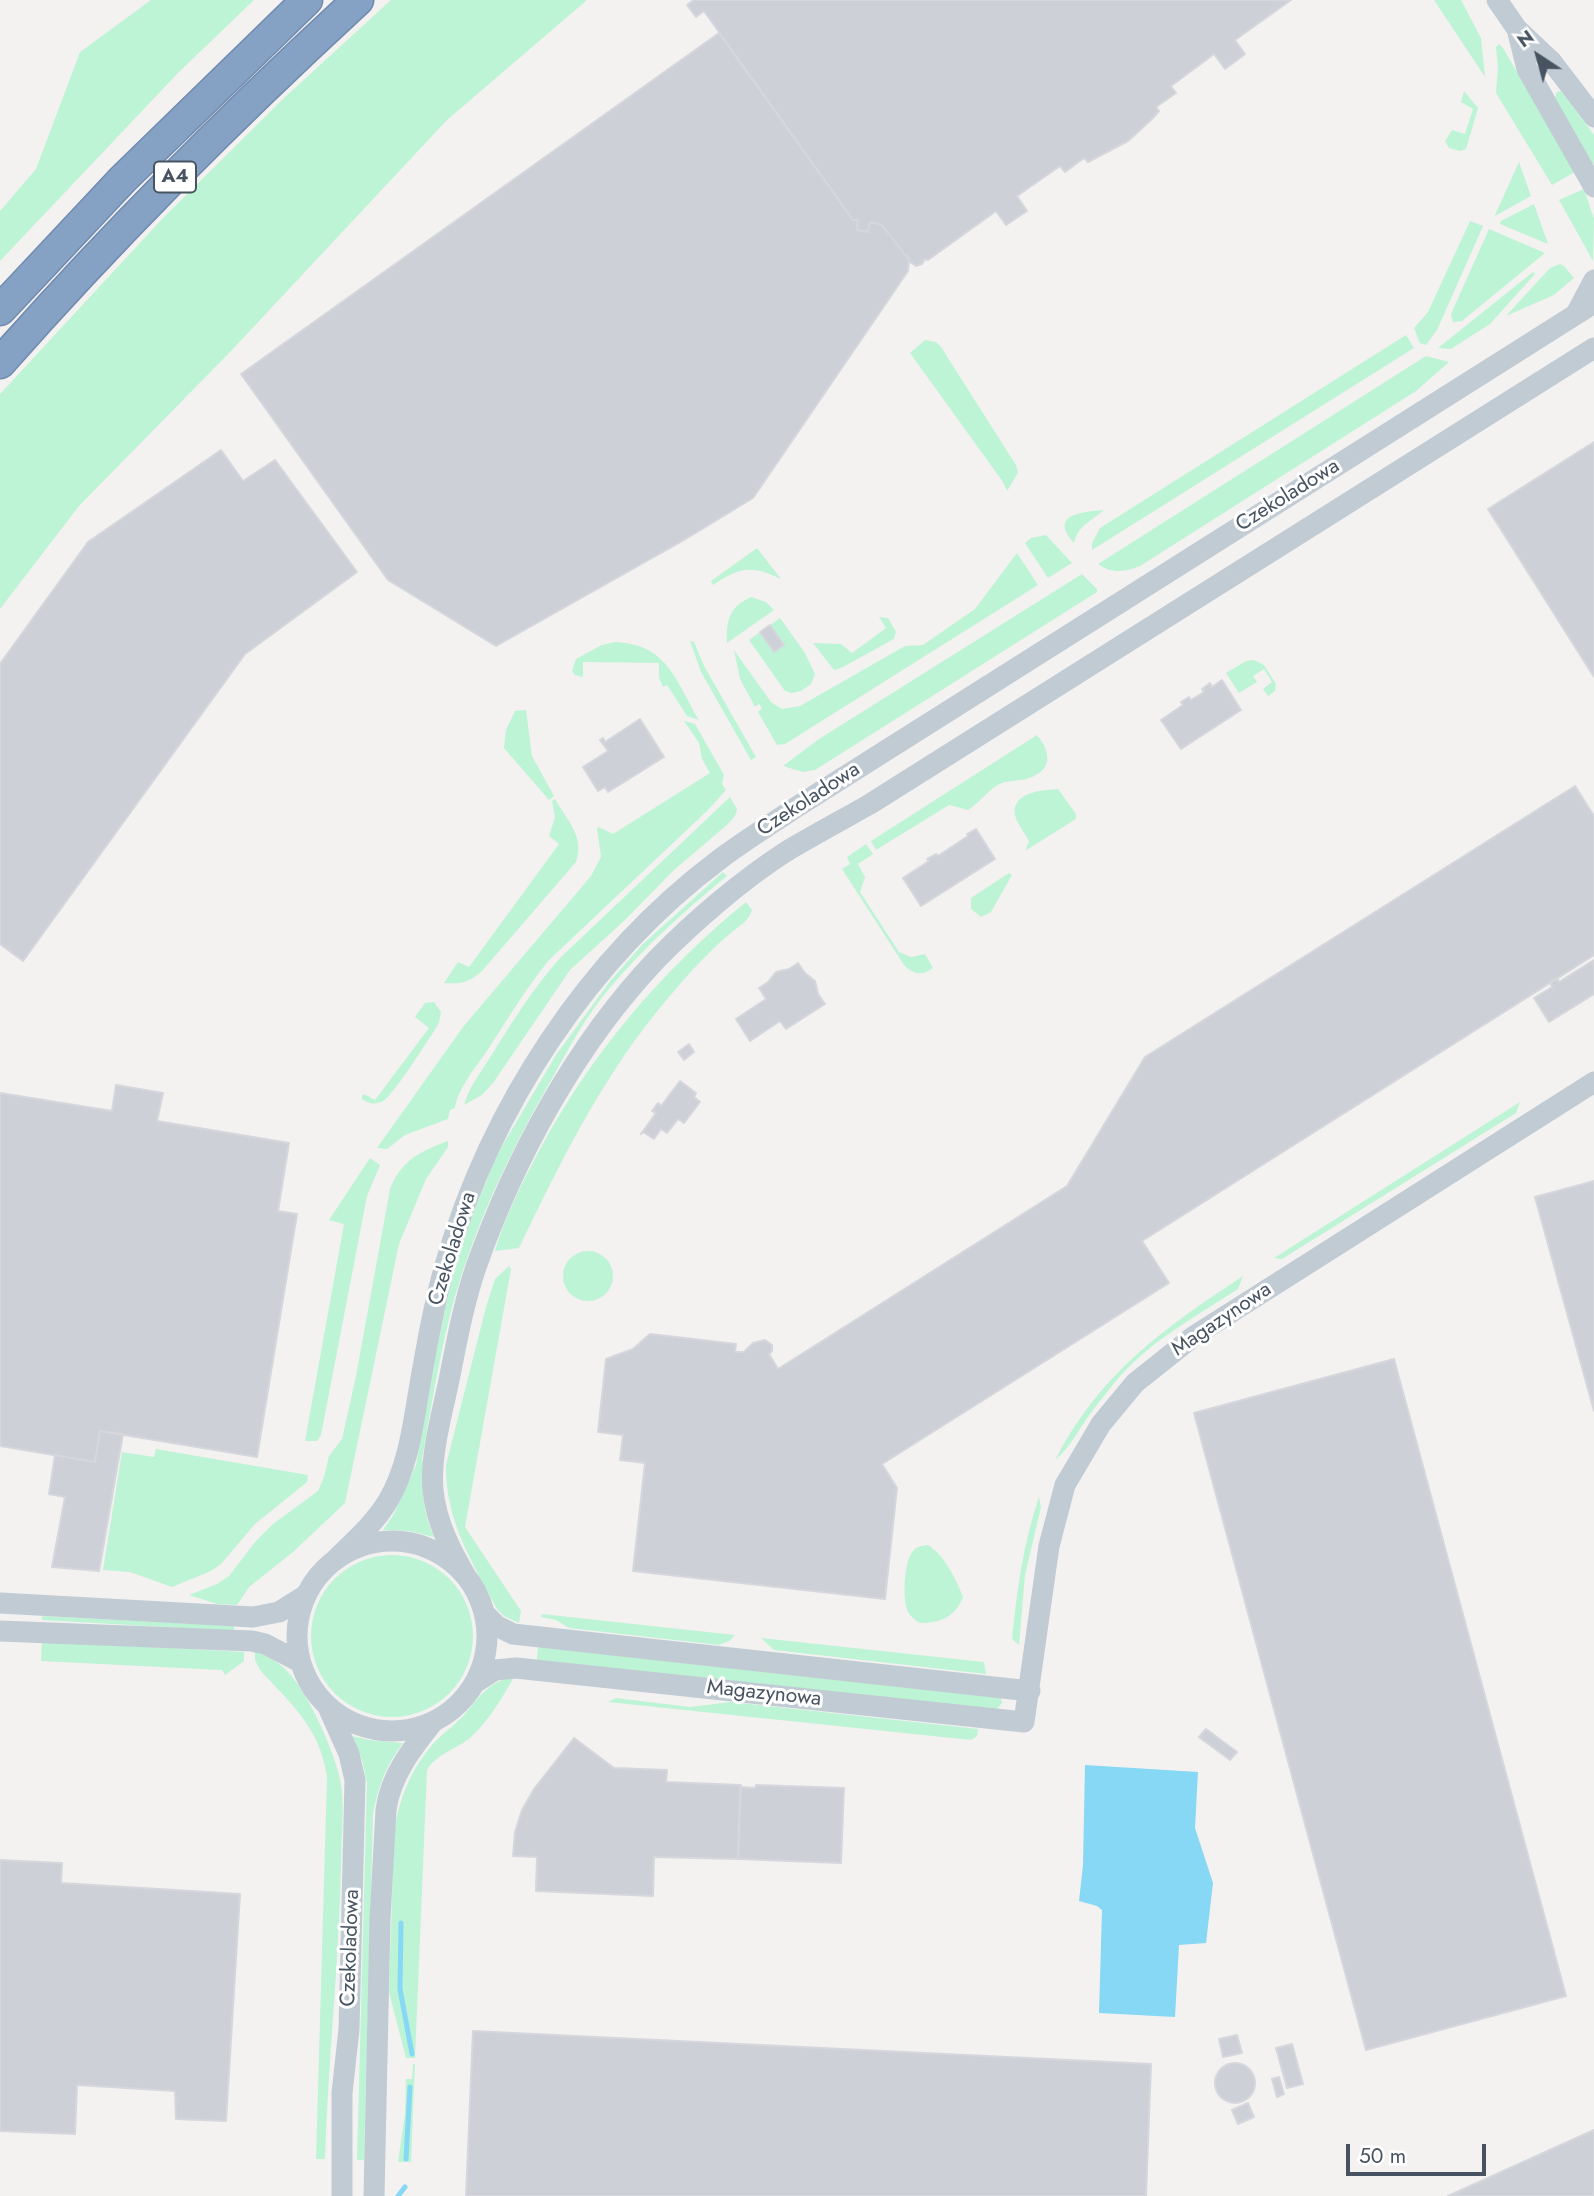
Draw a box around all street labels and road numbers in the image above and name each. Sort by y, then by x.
road number: A4 [154,162,196,192]
street label: Czekoladowa [1232,454,1344,538]
street label: Czekoladowa [753,757,865,843]
street label: Czekoladowa [424,1189,482,1309]
street label: Magazynowa [1167,1277,1277,1363]
street label: Magazynowa [706,1675,822,1713]
street label: Czekoladowa [336,1889,366,2007]

